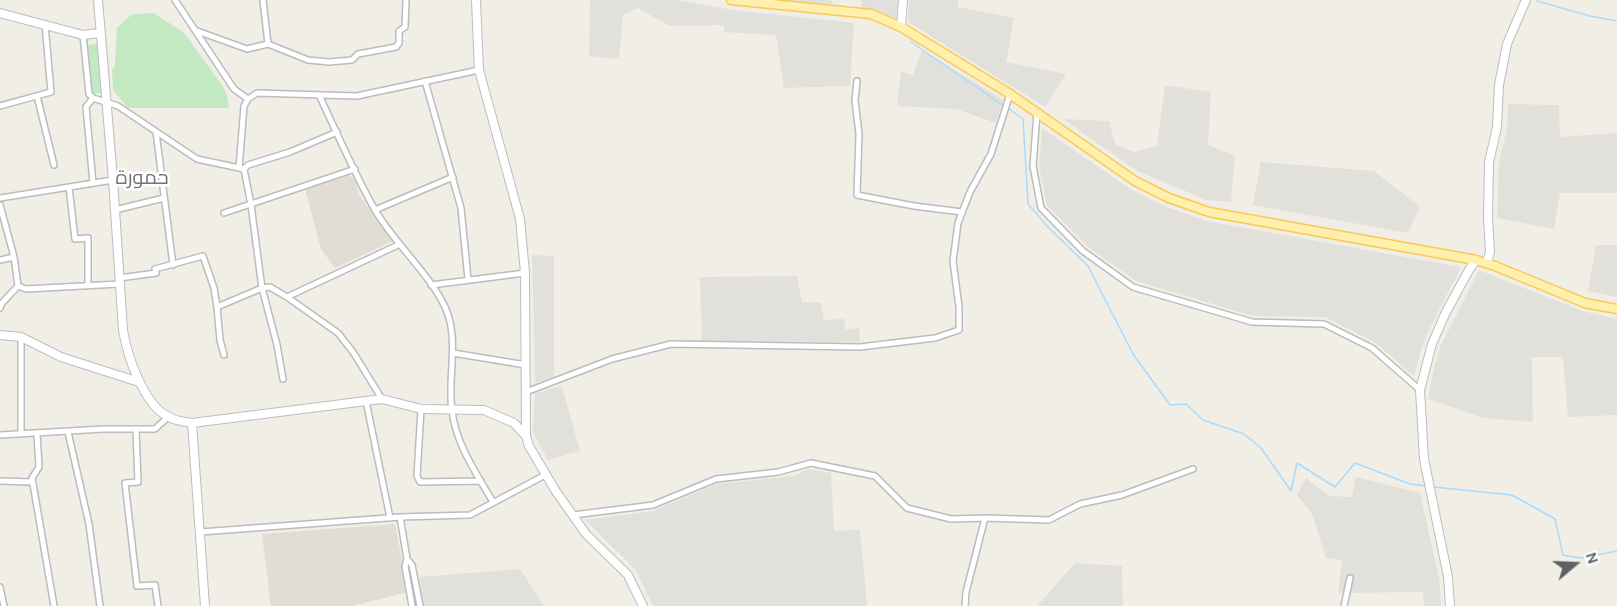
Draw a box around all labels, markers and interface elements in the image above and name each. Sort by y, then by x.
district label: حمورة [115,166,169,190]
north arrow [1545,534,1605,594]
text: N [1582,549,1603,566]

